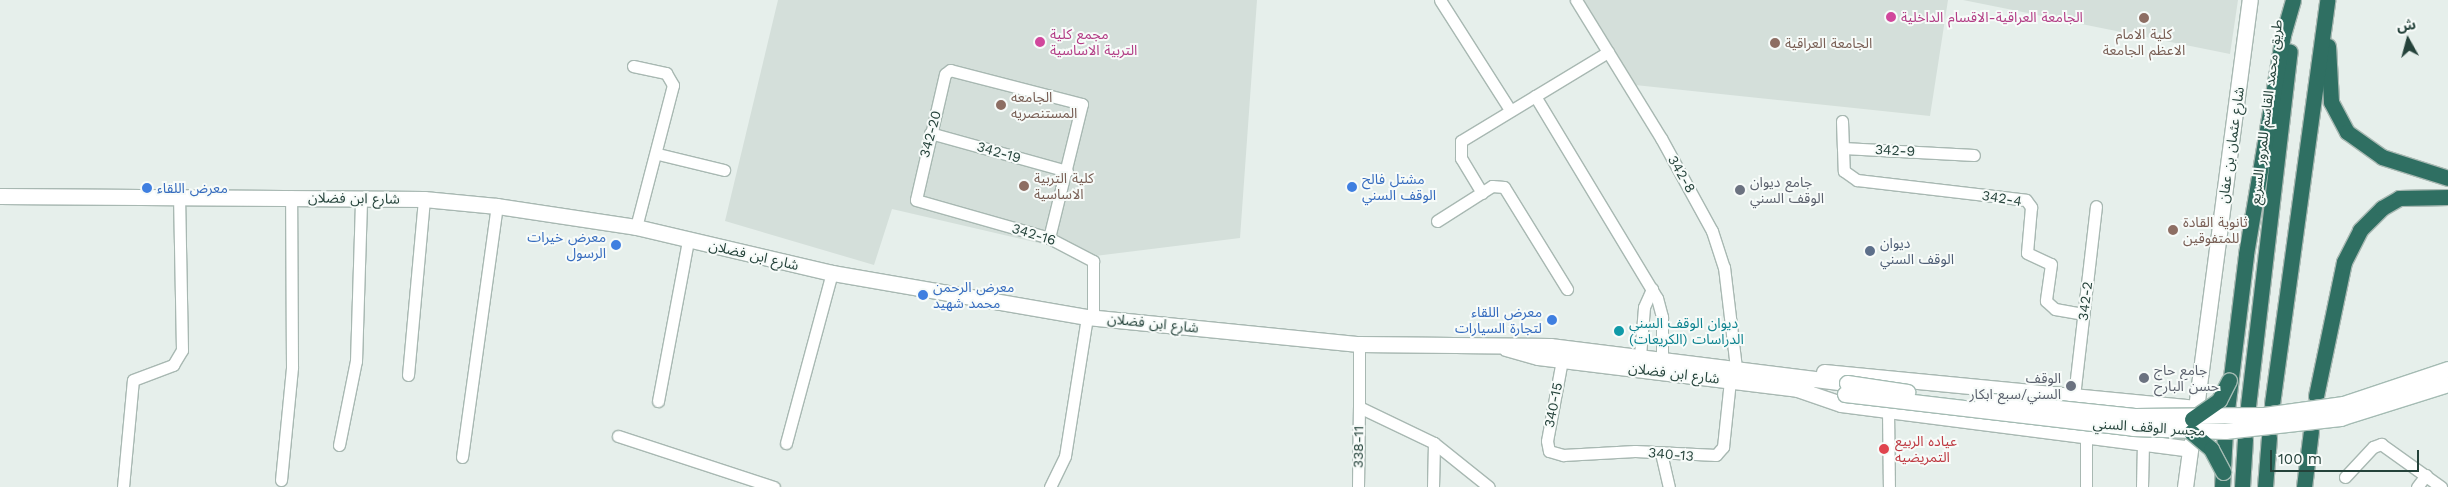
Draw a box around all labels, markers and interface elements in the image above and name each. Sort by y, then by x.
place label: الجامعة العراقية-الاقسام الداخلية [1901,9,2083,25]
marker: الجامعة العراقية-الاقسام الداخلية [1885,11,1897,23]
marker: كلية الامام الاعظم الجامعة [2138,12,2150,24]
north arrow [2383,15,2433,65]
text: ش [2396,16,2417,34]
street label: طريق محمد القاسم للمرور السريع [2246,19,2286,205]
place label: مجمع كلية التربية الاساسية [1050,26,1137,58]
place label: كلية الامام الاعظم الجامعة [2103,26,2185,58]
place label: الجامعة العراقية [1785,35,1872,51]
marker: مجمع كلية التربية الاساسية [1034,36,1046,48]
marker: الجامعة العراقية [1769,37,1781,49]
street label: شارع عثمان بن عفان [2215,86,2247,204]
place label: الجامعه المستنصريه [1011,89,1077,121]
marker: الجامعه المستنصريه [995,99,1007,111]
street label: 342-20 [916,109,944,159]
street label: 342-19 [975,138,1023,166]
street label: 342-9 [1874,141,1916,159]
street label: 342-8 [1665,152,1699,196]
place label: كلية التربية الاساسية [1034,170,1094,202]
place label: مشتل فالح الوقف السني [1362,171,1436,203]
place label: جامع ديوان الوقف السني [1750,174,1824,206]
place label: معرض اللقاء [157,180,228,196]
marker: كلية التربية الاساسية [1018,180,1030,192]
marker: مشتل فالح الوقف السني [1346,181,1358,193]
marker: معرض اللقاء [141,182,153,194]
marker: جامع ديوان الوقف السني [1734,184,1746,196]
street label: 342-4 [1981,187,2023,209]
street label: شارع ابن فضلان [308,189,400,207]
place label: ثانوية القادة للمتفوقين [2183,214,2248,246]
street label: 342-16 [1010,219,1058,249]
marker: ثانوية القادة للمتفوقين [2167,224,2179,236]
place label: معرض خيرات الرسول [527,229,606,262]
place label: ديوان الوقف السني [1880,235,1954,268]
street label: شارع ابن فضلان [707,237,801,273]
marker: معرض خيرات الرسول [610,239,622,251]
marker: ديوان الوقف السني [1864,245,1876,257]
place label: معرض الرحمن محمد شهيد [933,279,1014,312]
street label: 342-2 [2074,280,2096,322]
marker: معرض الرحمن محمد شهيد [917,289,929,301]
place label: معرض اللقاء لتجارة السيارات [1455,304,1542,336]
street label: شارع ابن فضلان [1107,310,1199,336]
marker: معرض اللقاء لتجارة السيارات [1546,314,1558,326]
place label: ديوان الوقف السني الدراسات (الكريعات) [1629,315,1744,348]
marker: ديوان الوقف السني الدراسات (الكريعات) [1613,325,1625,337]
street label: شارع ابن فضلان [1627,359,1721,387]
place label: جامع حاج حسن البارح [2154,362,2219,394]
place label: الوقف السني/سبع ابكار [1969,370,2061,402]
marker: جامع حاج حسن البارح [2138,372,2150,384]
marker: الوقف السني/سبع ابكار [2065,380,2077,392]
street label: 340-15 [1540,381,1566,429]
street label: مجسر الوقف السني [2092,415,2206,439]
street label: 338-11 [1349,426,1367,468]
place label: عياده الربيع التمريضيه [1895,433,1957,466]
scale bar [2273,440,2422,472]
marker: عياده الربيع التمريضيه [1877,442,1891,456]
street label: 340-13 [1648,444,1694,464]
text: 100 m [2278,450,2322,468]

